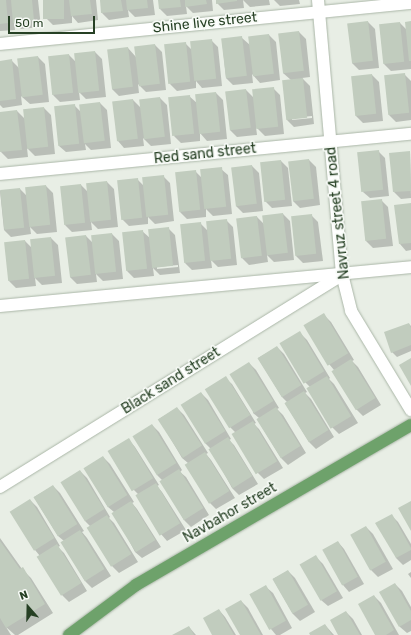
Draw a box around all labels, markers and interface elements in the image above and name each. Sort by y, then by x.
scale bar [10,8,97,34]
street label: Shine live street [152,9,258,37]
text: 50 m [15,16,43,30]
street label: Red sand street [153,140,257,168]
street label: Navruz street 4 road [323,146,353,280]
street label: Black sand street [119,344,223,418]
street label: Navbahor street [180,479,280,547]
north arrow [8,587,48,627]
text: N [18,588,30,603]

